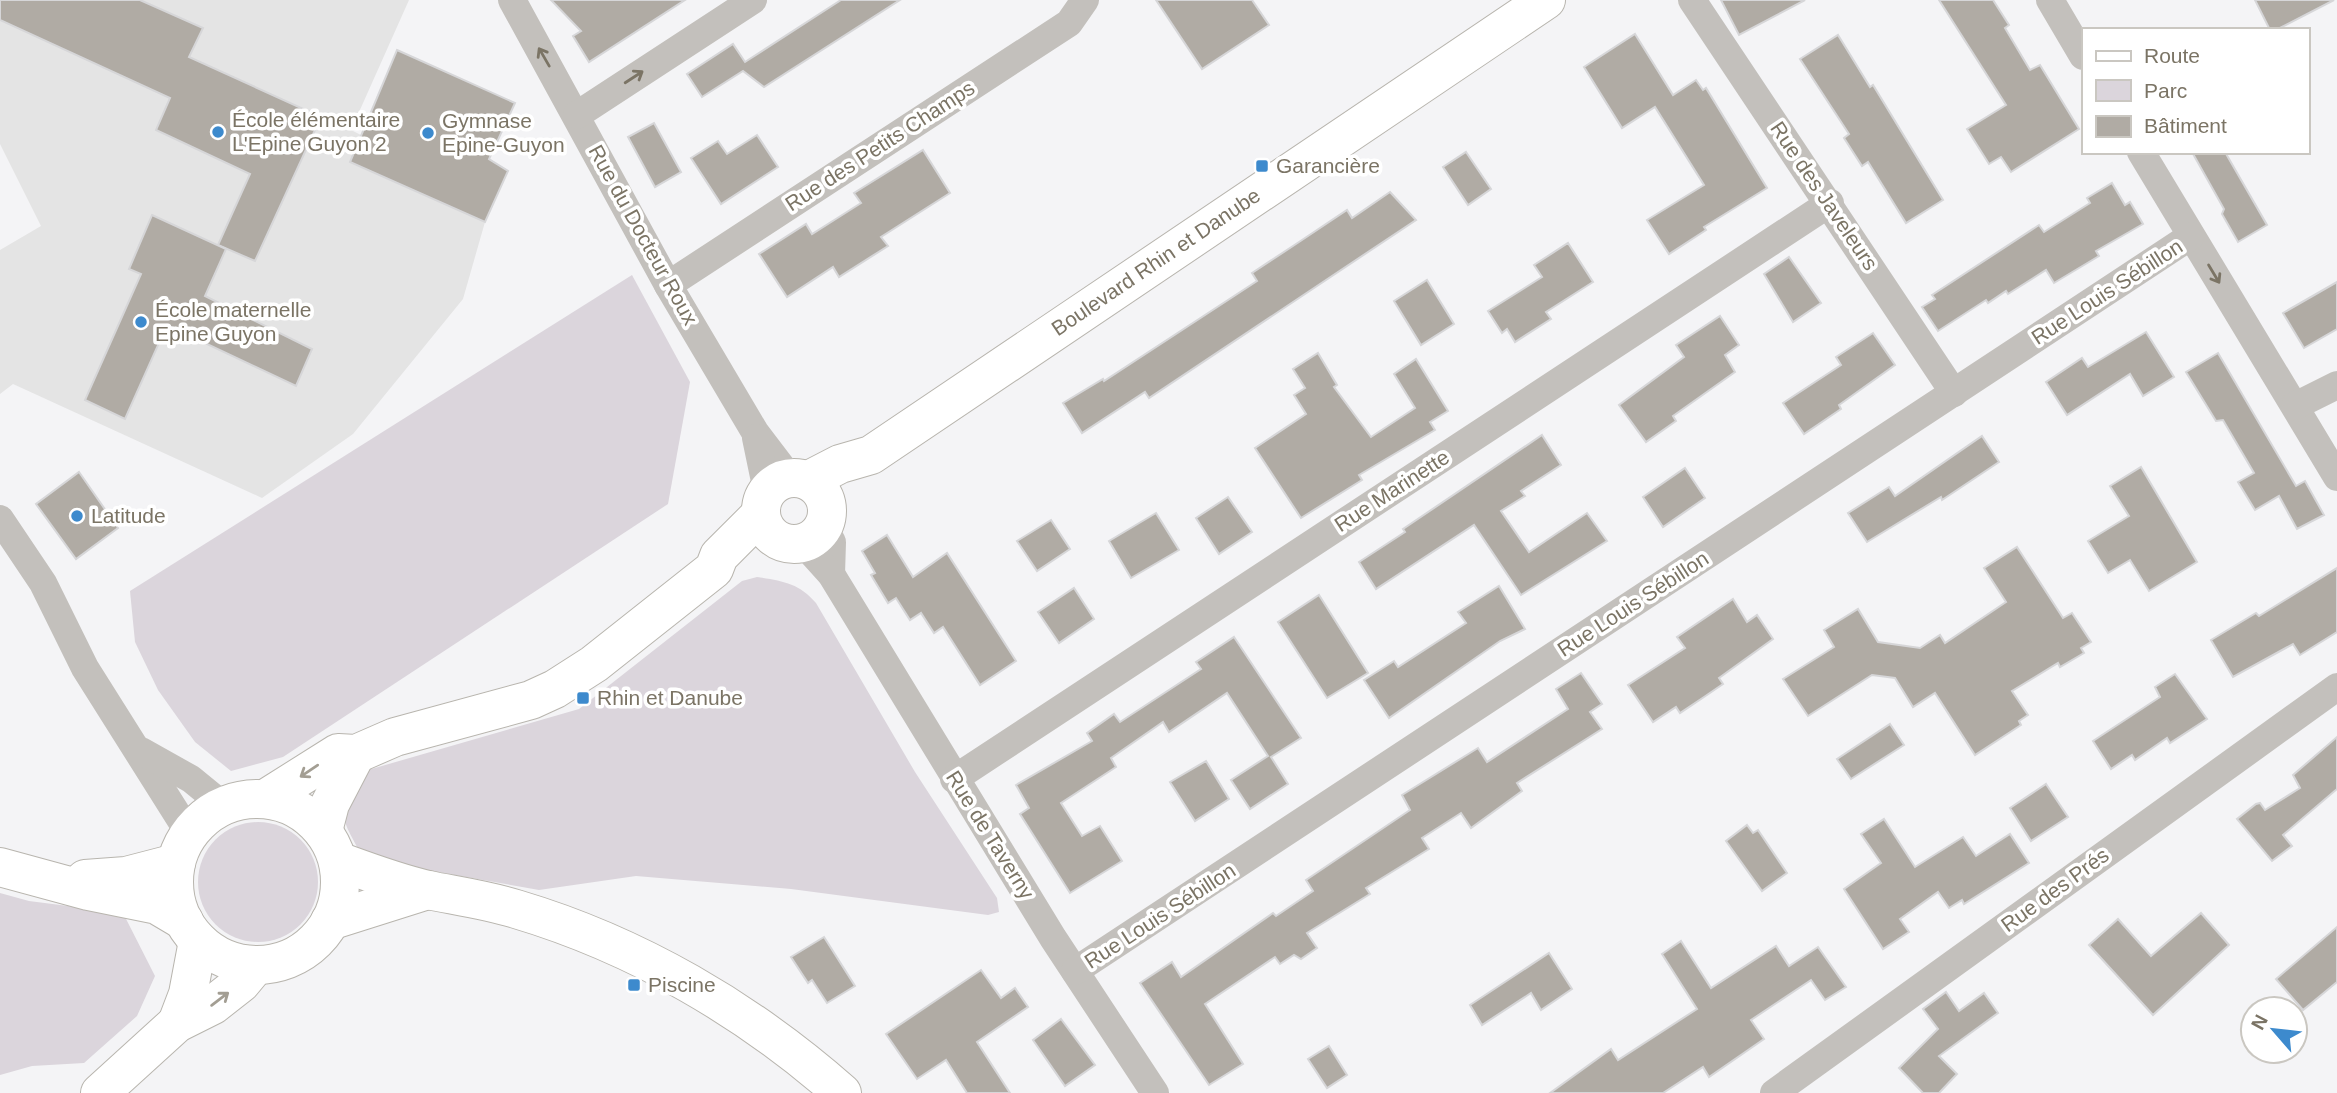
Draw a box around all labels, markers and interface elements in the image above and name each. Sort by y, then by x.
legend [2082,28,2309,154]
text: Route [2144,44,2200,67]
one-way arrow [537,48,551,68]
one-way arrow [624,70,644,84]
street label: Rue des Petits Champs [781,76,979,215]
text: Parc [2144,79,2187,102]
place label: École élémentaire L'Epine Guyon 2 [232,108,400,155]
place label: Gymnase Epine-Guyon [442,109,565,156]
text: Bâtiment [2144,114,2227,137]
street label: Rue des Javeleurs [1766,117,1883,274]
marker: École élémentaire L'Epine Guyon 2 [210,124,226,140]
marker: Gymnase Epine-Guyon [420,125,436,141]
street label: Rue du Docteur Roux [584,141,703,329]
place label: Garancière [1276,154,1380,177]
marker: Garancière [1254,158,1270,174]
street label: Boulevard Rhin et Danube [1047,183,1264,340]
street label: Rue Louis Sébillon [2027,234,2186,349]
one-way arrow [2207,263,2221,283]
place label: École maternelle Epine Guyon [155,298,311,345]
marker: École maternelle Epine Guyon [133,314,149,330]
street label: Rue Marinette [1330,445,1453,536]
place label: Latitude [91,504,166,527]
marker: Latitude [69,508,85,524]
street label: Rue Louis Sébillon [1553,546,1712,661]
place label: Rhin et Danube [597,686,743,709]
marker: Rhin et Danube [575,690,591,706]
one-way arrow [300,763,319,778]
street label: Rue de Taverny [942,766,1039,903]
street label: Rue des Prés [1996,843,2113,936]
street label: Rue Louis Sébillon [1080,858,1239,973]
place label: Piscine [648,973,716,996]
marker: Piscine [626,977,642,993]
one-way arrow [211,992,230,1007]
north arrow [2239,995,2309,1065]
text: N [2247,1011,2272,1033]

